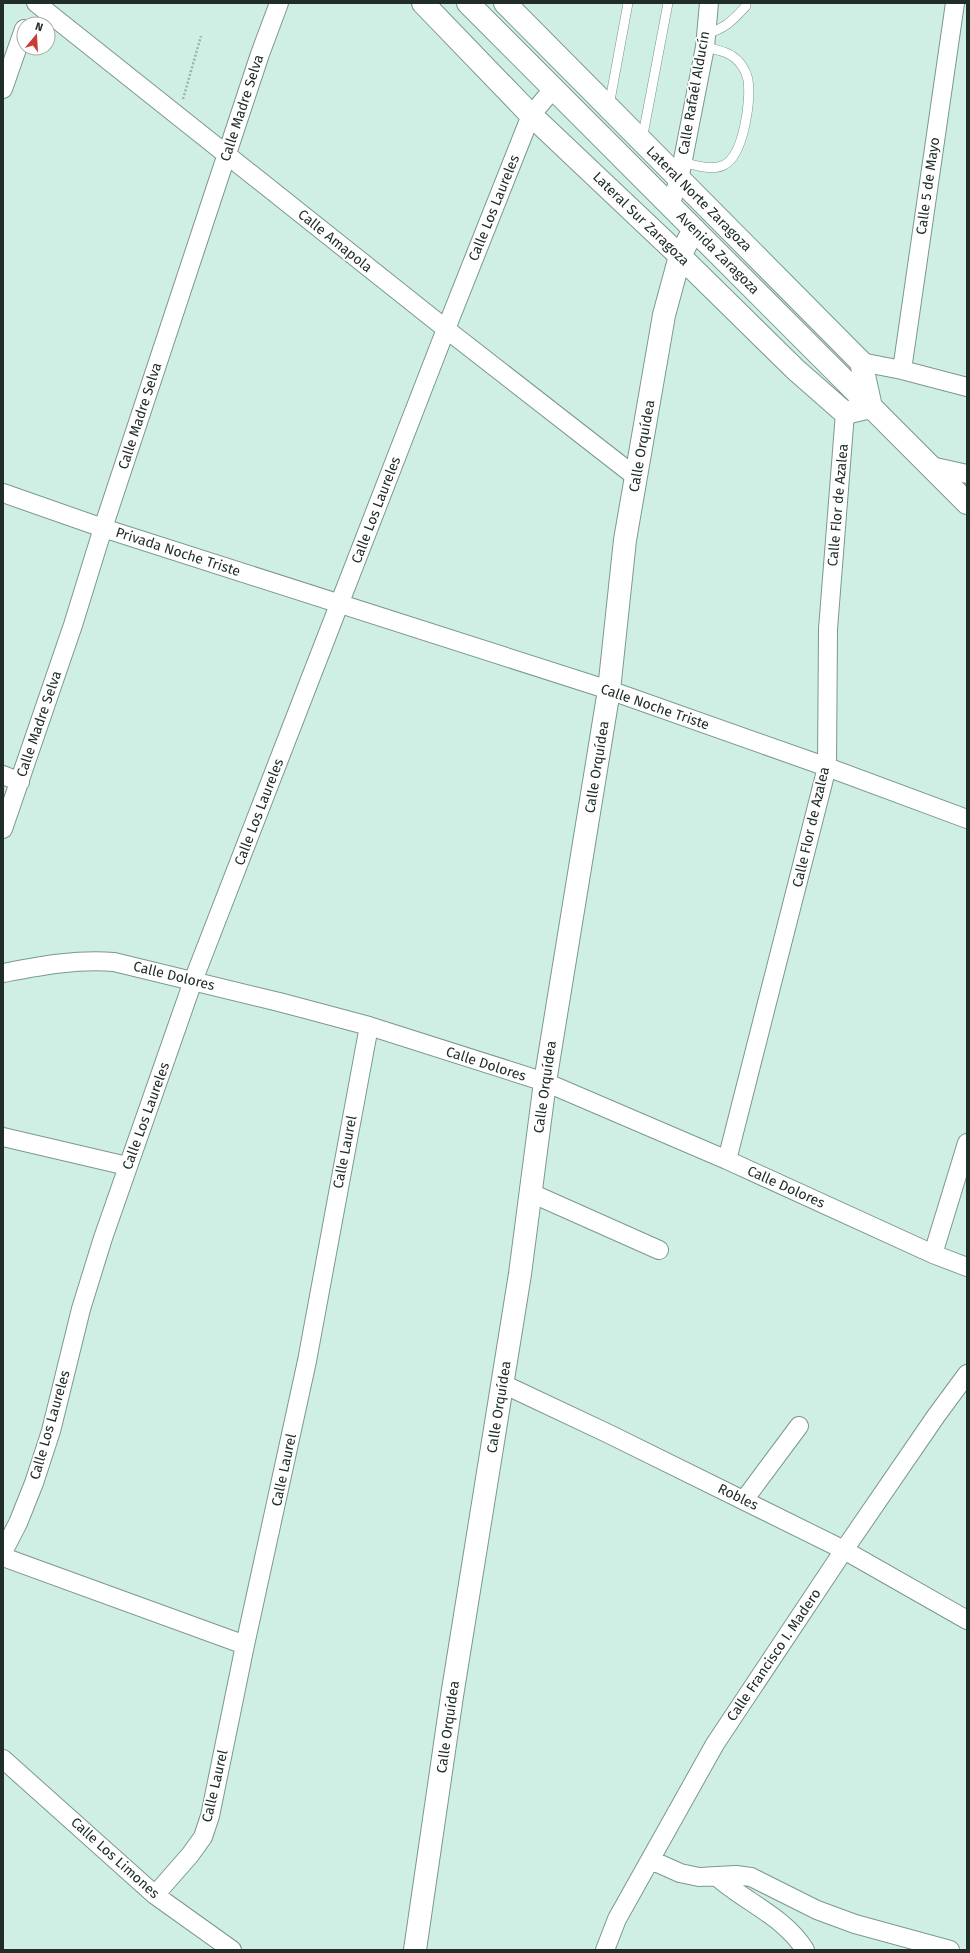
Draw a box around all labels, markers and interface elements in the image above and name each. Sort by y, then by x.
north arrow [16,16,56,56]
text: N [33,20,44,34]
street label: Calle Rafaél Alducín [675,30,713,156]
street label: Calle Madre Selva [217,52,267,164]
street label: Calle 5 de Mayo [913,136,943,236]
street label: Lateral Norte Zaragoza [643,143,755,255]
street label: Calle Los Laureles [465,152,523,264]
street label: Lateral Sur Zaragoza [589,169,693,269]
street label: Calle Amapola [295,206,375,276]
street label: Avenida Zaragoza [673,208,763,298]
street label: Calle Madre Selva [115,360,165,472]
street label: Calle Orquídea [626,399,658,493]
street label: Calle Flor de Azalea [824,443,852,567]
street label: Calle Los Laureles [348,454,404,566]
street label: Privada Noche Triste [113,524,243,580]
street label: Calle Madre Selva [13,669,65,779]
street label: Calle Noche Triste [598,680,712,734]
street label: Calle Orquídea [581,720,613,814]
street label: Calle Los Laureles [231,756,287,868]
street label: Calle Flor de Azalea [789,765,833,889]
street label: Calle Dolores [132,958,217,994]
street label: Calle Orquídea [530,1040,560,1134]
street label: Calle Dolores [444,1043,529,1085]
street label: Calle Los Laureles [119,1060,173,1172]
street label: Calle Laurel [330,1114,360,1190]
street label: Calle Dolores [745,1162,828,1212]
street label: Calle Orquídea [483,1360,515,1454]
street label: Calle Los Laureles [26,1368,74,1482]
street label: Calle Laurel [268,1432,300,1508]
street label: Robles [715,1480,761,1514]
street label: Calle Francisco I. Madero [723,1586,825,1724]
street label: Calle Orquídea [433,1680,463,1774]
street label: Calle Laurel [198,1748,232,1824]
street label: Calle Los Limones [67,1814,163,1902]

